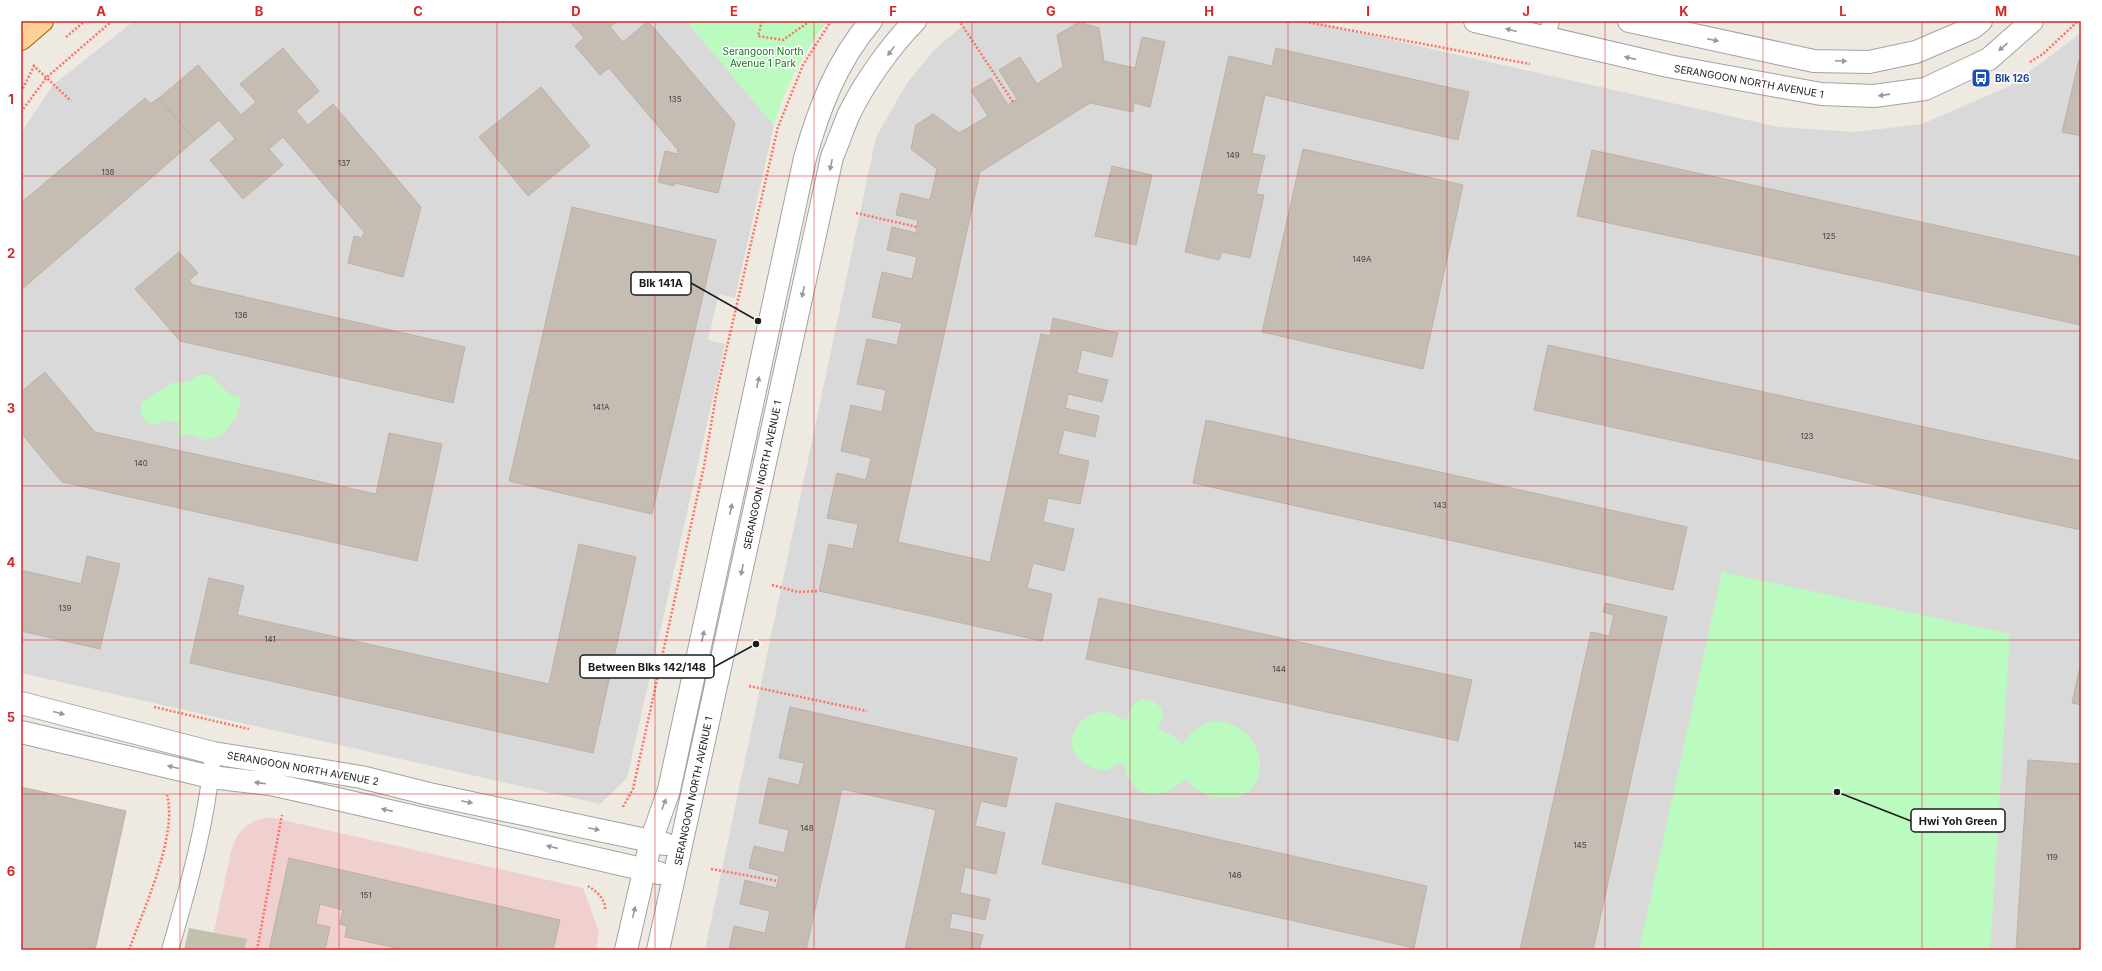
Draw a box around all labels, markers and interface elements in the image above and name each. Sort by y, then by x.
text: A [96,3,106,19]
text: B [255,3,264,19]
text: C [413,3,423,19]
text: D [571,3,581,19]
text: E [730,3,738,19]
text: F [889,3,897,19]
text: G [1046,3,1056,19]
text: H [1204,3,1214,19]
text: I [1366,3,1370,19]
text: J [1522,3,1530,19]
text: K [1679,3,1689,19]
text: L [1839,3,1847,19]
text: M [1995,3,2007,19]
one-way arrow [1504,27,1516,33]
one-way arrow [1707,37,1720,43]
one-way arrow [1997,42,2008,51]
park label: Serangoon North Avenue 1 Park [722,45,804,69]
one-way arrow [887,46,895,56]
one-way arrow [1623,54,1636,60]
one-way arrow [1835,58,1847,65]
street label: SERANGOON NORTH AVENUE 1 [1673,62,1825,100]
bus stop icon: Blk 126 [1970,67,1992,89]
place label: Blk 126 [1995,72,2030,84]
text: 1 [8,91,14,107]
one-way arrow [1878,92,1890,98]
house number: 135 [668,94,682,104]
house number: 149 [1226,150,1240,160]
house number: 137 [338,158,351,168]
one-way arrow [827,159,833,171]
house number: 138 [101,167,115,177]
house number: 125 [1823,231,1836,241]
text: 2 [7,245,15,261]
house number: 149A [1353,254,1372,264]
callout: Blk 141A [631,272,691,295]
text: Blk 141A [639,276,683,290]
one-way arrow [799,286,805,298]
house number: 136 [234,310,248,320]
one-way arrow [755,376,761,388]
text: 3 [7,400,15,416]
street label: SERANGOON NORTH AVENUE 1 [740,400,784,550]
house number: 141A [592,402,610,412]
house number: 123 [1800,431,1814,441]
house number: 140 [134,458,148,468]
house number: 143 [1433,500,1447,510]
one-way arrow [728,503,734,516]
text: 4 [7,554,16,570]
one-way arrow [738,563,744,576]
house number: 139 [58,603,72,613]
one-way arrow [701,630,707,643]
house number: 141 [264,634,276,644]
callout: Between Blks 142/148 [580,655,714,678]
text: Between Blks 142/148 [588,660,706,674]
house number: 144 [1272,664,1286,674]
text: 5 [7,709,15,725]
one-way arrow [53,710,65,716]
street label: SERANGOON NORTH AVENUE 1 [671,716,715,866]
street label: SERANGOON NORTH AVENUE 2 [226,749,380,787]
one-way arrow [167,764,179,770]
one-way arrow [254,780,266,786]
one-way arrow [662,797,668,809]
one-way arrow [461,799,473,805]
one-way arrow [381,806,394,812]
callout: Hwi Yoh Green [1911,809,2005,832]
text: Hwi Yoh Green [1919,814,1997,828]
house number: 148 [800,823,814,833]
one-way arrow [588,826,600,832]
house number: 145 [1573,840,1587,850]
one-way arrow [546,843,558,849]
house number: 119 [2046,852,2058,862]
text: 6 [7,863,15,879]
house number: 146 [1228,870,1242,880]
house number: 151 [360,890,372,900]
one-way arrow [632,906,638,918]

